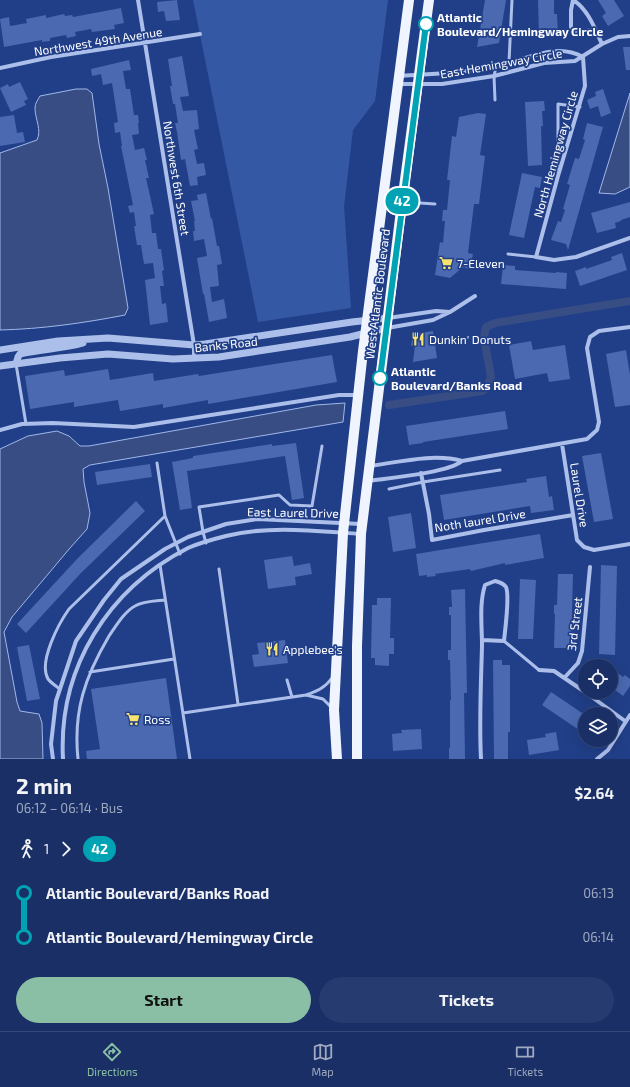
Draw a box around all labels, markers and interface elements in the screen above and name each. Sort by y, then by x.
place label: Atlantic Boulevard/Hemingway Circle [437,10,604,39]
marker: Atlantic Boulevard/Hemingway Circle [418,16,434,32]
street label: Northwest 49th Avenue [33,24,163,58]
street label: East Hemingway Circle [439,45,563,81]
street label: North Hemingway Circle [530,89,580,219]
street label: Northwest 6th Street [161,120,193,237]
line badge: 42 [384,188,420,214]
text: 42 [393,192,411,209]
street label: West Atlantic Boulevard [362,228,392,360]
supermarket icon: 7-Eleven [438,255,454,271]
place label: 7-Eleven [457,256,505,270]
restaurant icon: Dunkin' Donuts [410,331,426,347]
place label: Dunkin' Donuts [429,332,511,346]
street label: Banks Road [194,334,258,354]
place label: Atlantic Boulevard/Banks Road [391,364,522,392]
marker: Atlantic Boulevard/Banks Road [372,370,388,386]
street label: Laurel Drive [568,462,592,528]
street label: East Laurel Drive [247,504,339,520]
street label: Noth laurel Drive [433,506,527,534]
street label: 3rd Street [564,596,584,652]
restaurant icon: Applebee's [264,641,280,657]
place label: Applebee's [283,642,343,656]
map controls [578,659,618,747]
button: locate [578,659,618,699]
button: layers [578,707,618,747]
supermarket icon: Ross [125,711,141,727]
place label: Ross [144,712,170,726]
text: 2 min [16,772,72,798]
text: $2.64 [575,784,614,802]
text: 06:12 – 06:14 · Bus [16,800,123,816]
icon: walk [16,838,38,860]
icon: forward [55,838,77,860]
text: 42 [91,840,108,857]
text: 1 [44,841,49,857]
text: Atlantic Boulevard/Banks Road [46,884,269,902]
text: 06:13 [583,885,614,901]
text: Atlantic Boulevard/Hemingway Circle [46,928,313,946]
text: 06:14 [582,929,614,945]
button: Start [16,977,311,1023]
button: Tickets [319,977,614,1023]
tab: Directions [87,1041,138,1078]
tab: Map [312,1041,334,1078]
tab: Tickets [507,1041,543,1078]

